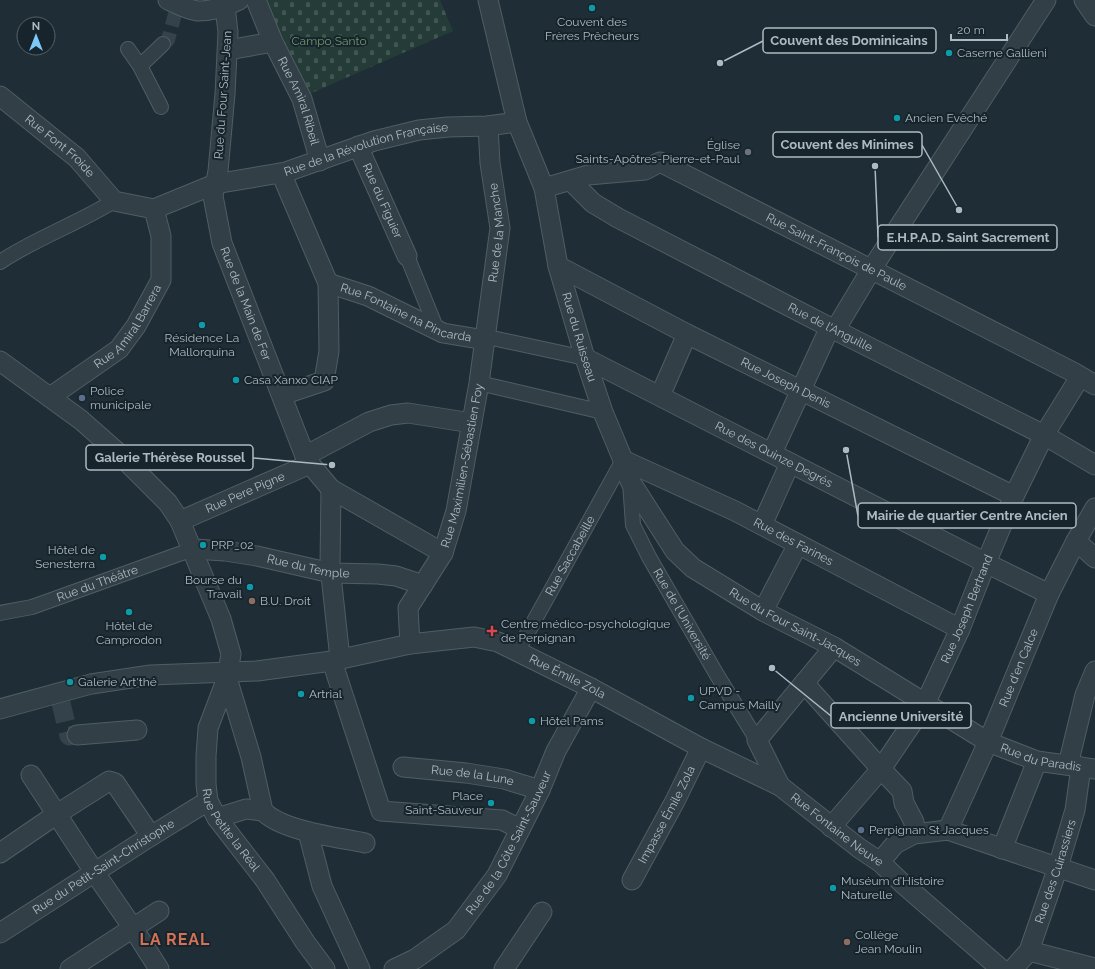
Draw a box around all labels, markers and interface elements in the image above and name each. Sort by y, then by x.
marker: Couvent des Frères Prêcheurs [587,3,597,13]
place label: Couvent des Frères Prêcheurs [545,15,639,43]
north arrow [16,16,56,56]
scale bar [951,16,1007,42]
text: N [32,20,40,33]
text: 20 m [957,23,985,37]
callout: Couvent des Dominicains [763,28,936,53]
street label: Rue du Four Saint-Jean [212,30,234,160]
text: Couvent des Dominicains [770,33,928,48]
park label: Campo Santo [291,34,367,48]
place label: Caserne Gallieni [957,46,1047,60]
marker: Caserne Gallieni [944,48,954,58]
street label: Rue Amiral Ribeil [275,55,322,147]
place label: Ancien Evêché [905,111,987,125]
street label: Rue Font Froide [22,112,97,180]
marker: Ancien Evêché [892,113,902,123]
street label: Rue de la Révolution Française [282,120,449,179]
callout: Couvent des Minimes [773,132,922,157]
text: Couvent des Minimes [780,137,914,152]
place label: Église Saints-Apôtres-Pierre-et-Paul [575,138,741,166]
marker: Église Saints-Apôtres-Pierre-et-Paul [743,147,753,157]
street label: Rue du Figuier [360,161,406,241]
street label: Rue de la Manche [486,182,507,283]
street label: Rue Saint-François de Paule [764,210,909,293]
callout: E.H.P.A.D. Saint Sacrement [878,225,1057,250]
text: E.H.P.A.D. Saint Sacrement [886,230,1050,245]
street label: Rue de la Main de Fer [217,245,274,363]
street label: Rue Fontaine na Pincarda [339,281,473,345]
street label: Rue Amiral Barrera [91,282,164,371]
street label: Rue du Ruisseau [559,291,599,383]
street label: Rue de l'Anguille [786,300,875,355]
marker: Résidence La Mallorquina [197,320,207,330]
place label: Résidence La Mallorquina [165,331,239,359]
street label: Rue Joseph Denis [738,355,833,411]
place label: Casa Xanxo CIAP [244,373,338,387]
marker: Casa Xanxo CIAP [231,375,241,385]
street label: Rue Maximilien-Sébastien Foy [438,382,486,549]
place label: Police municipale [90,384,151,412]
marker: Police municipale [77,393,87,403]
street label: Rue des Quinze Degrés [713,419,835,490]
callout: Galerie Thérèse Roussel [86,445,253,470]
text: Galerie Thérèse Roussel [95,450,246,465]
street label: Rue Pere Pigne [203,469,287,516]
callout: Mairie de quartier Centre Ancien [858,503,1076,528]
text: Mairie de quartier Centre Ancien [866,508,1068,523]
street label: Rue Saccabeille [542,513,598,598]
street label: Rue des Farines [751,515,836,568]
place label: PRP_02 [211,538,254,552]
marker: PRP_02 [198,540,208,550]
place label: Hôtel de Senesterra [35,543,95,571]
marker: Hôtel de Senesterra [98,552,108,562]
street label: Rue du Temple [266,552,350,580]
street label: Rue Joseph Bertrand [938,553,996,665]
street label: Rue du Théâtre [55,562,140,605]
street label: Rue de l'Université [650,566,714,663]
place label: Bourse du Travail [185,573,243,601]
marker: Bourse du Travail [245,582,255,592]
street label: Rue du Four Saint-Jacques [727,585,864,669]
place label: B.U. Droit [260,594,311,608]
marker: B.U. Droit [247,596,257,606]
marker: Hôtel de Camprodon [124,607,134,617]
place label: Centre médico-psychologique de Perpignan [501,617,670,645]
place label: Hôtel de Camprodon [96,619,162,647]
marker: Centre médico-psychologique de Perpignan [486,625,498,637]
street label: Rue d'en Calce [996,627,1041,709]
street label: Rue Émile Zola [527,652,608,702]
place label: Galerie Art'thé [78,675,157,689]
marker: Galerie Art'thé [65,677,75,687]
place label: UPVD - Campus Mailly [699,684,781,712]
place label: Artrial [309,687,343,701]
marker: Artrial [296,689,306,699]
marker: UPVD - Campus Mailly [686,693,696,703]
callout: Ancienne Université [831,703,971,728]
text: Ancienne Université [839,709,964,724]
place label: Hôtel Pams [540,714,604,728]
marker: Hôtel Pams [527,716,537,726]
street label: Rue du Paradis [998,740,1082,774]
street label: Rue de la Lune [430,763,516,789]
street label: Impasse Émile Zola [635,764,698,866]
street label: Rue de la Côte Saint-Sauveur [463,768,554,917]
street label: Rue Petite la Réal [200,788,263,875]
place label: Place Saint-Sauveur [405,789,484,817]
street label: Rue Fontaine Neuve [788,790,886,869]
marker: Place Saint-Sauveur [486,798,496,808]
street label: Rue du Petit-Saint-Christophe [30,816,177,917]
street label: Rue des Cuirassiers [1032,818,1079,925]
place label: Perpignan St Jacques [869,823,989,837]
marker: Perpignan St Jacques [856,825,866,835]
place label: Muséum d’Histoire Naturelle [841,874,944,902]
marker: Muséum d’Histoire Naturelle [828,883,838,893]
place label: Collège Jean Moulin [855,928,922,956]
district label: LA REAL [140,930,210,949]
marker: Collège Jean Moulin [842,937,852,947]

